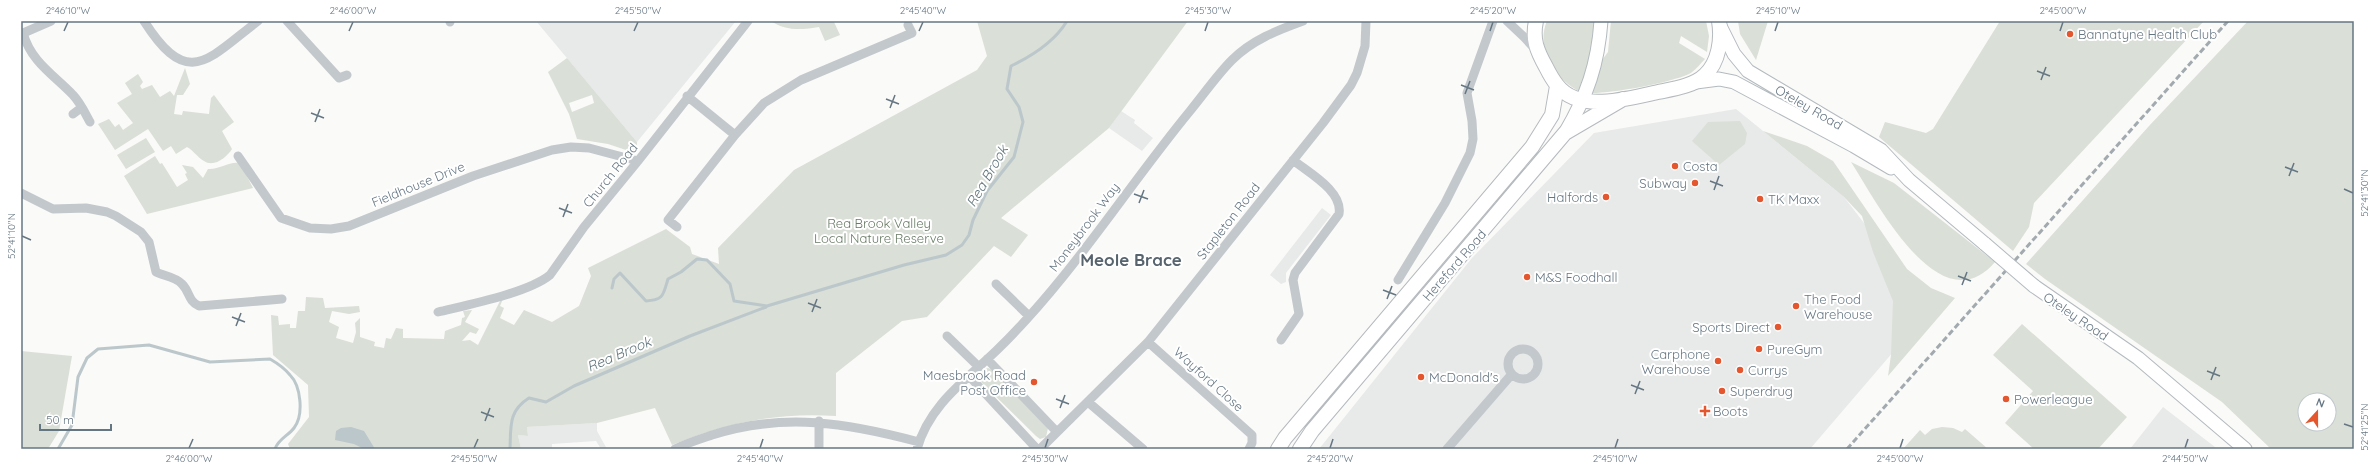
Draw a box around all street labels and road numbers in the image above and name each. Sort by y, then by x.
street label: Oteley Road [1773,81,1845,133]
street label: Church Road [579,140,641,210]
street label: Fieldhouse Drive [369,158,467,210]
street label: Moneybrook Way [1045,179,1123,275]
street label: Stapleton Road [1193,179,1263,263]
street label: Hereford Road [1419,226,1489,304]
street label: Oteley Road [2040,288,2112,344]
street label: Wayford Close [1171,343,1247,415]

